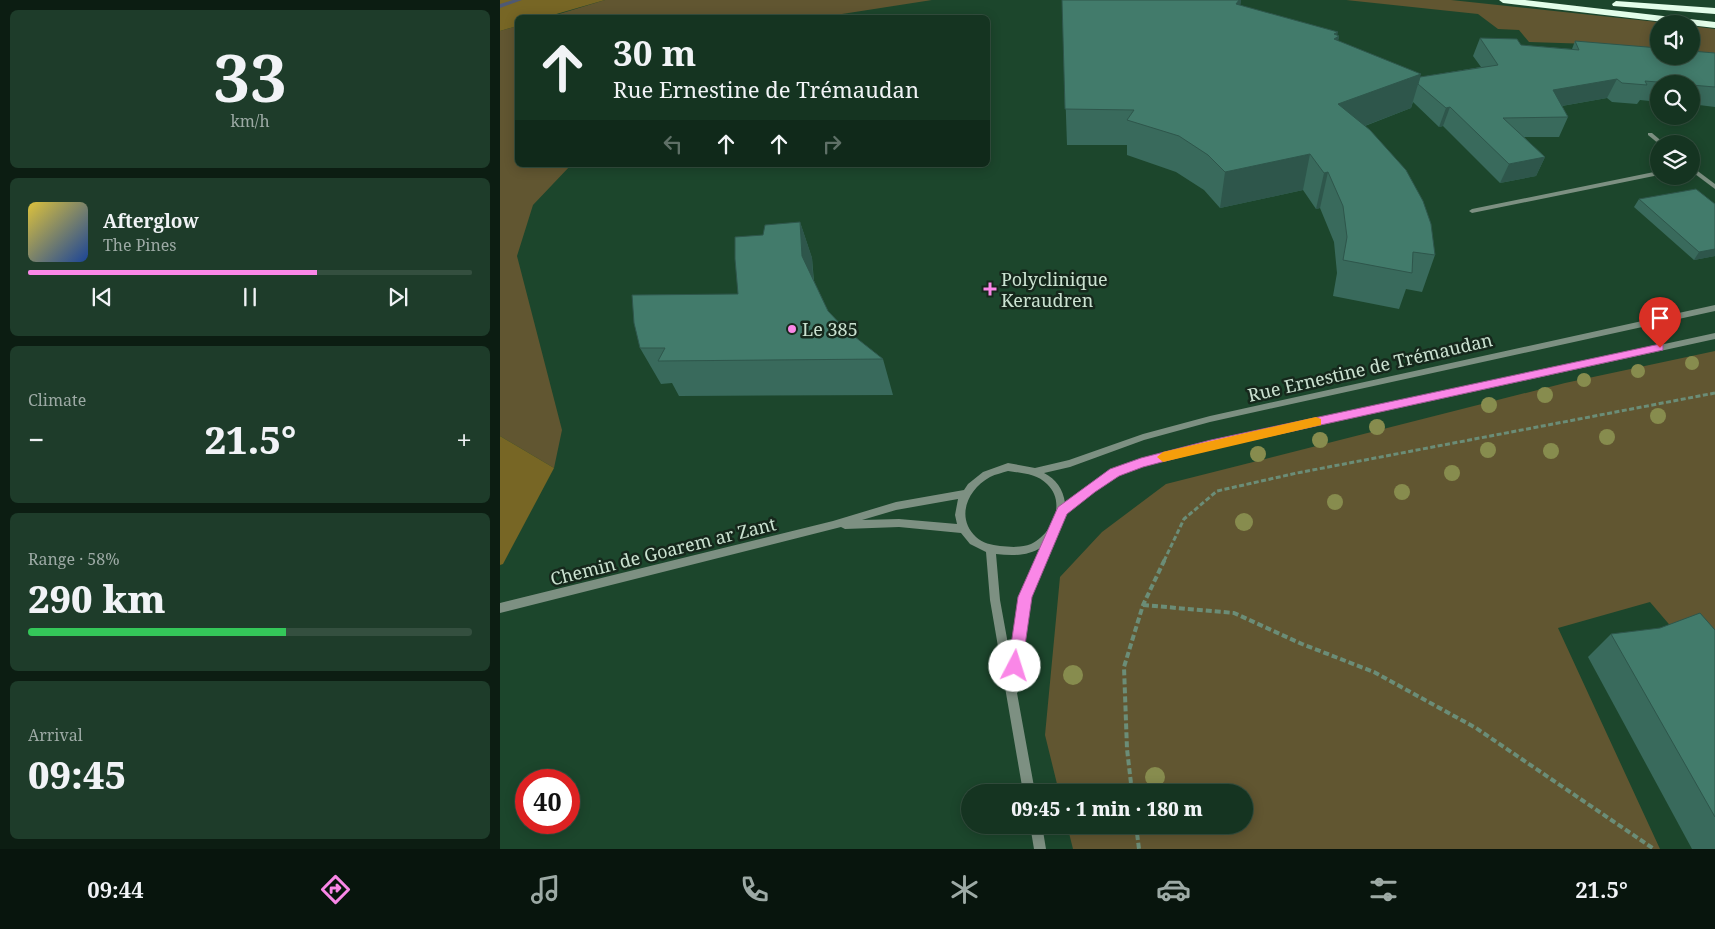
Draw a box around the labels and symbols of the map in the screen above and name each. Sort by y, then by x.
place label: Polyclinique Keraudren [1001,267,1108,312]
marker: Polyclinique Keraudren [983,282,997,296]
pin [1639,297,1681,348]
place label: Le 385 [802,317,858,341]
marker: Le 385 [786,323,798,335]
street label: Rue Ernestine de Trémaudan [1245,327,1495,407]
street label: Chemin de Goarem ar Zant [548,511,778,591]
position arrow [988,639,1040,691]
speed limit sign: 40 [515,769,580,834]

